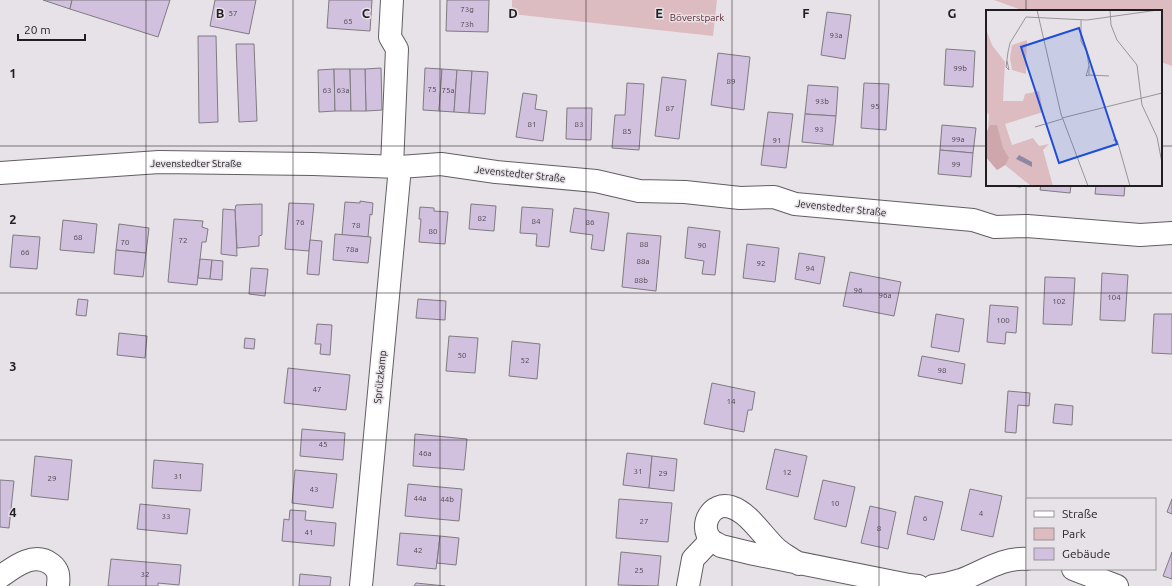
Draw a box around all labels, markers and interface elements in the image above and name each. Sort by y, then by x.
house number: 73g [460,5,474,14]
text: B [216,6,225,20]
text: C [362,6,371,20]
text: D [508,6,518,20]
text: E [655,6,663,20]
text: F [802,6,810,20]
text: G [948,6,957,20]
house number: 57 [228,9,238,18]
inset map [986,10,1162,186]
park label: Böverstpark [670,12,724,23]
scale bar [18,16,85,42]
house number: 65 [343,17,353,26]
house number: 73h [460,20,474,29]
text: 20 m [24,23,51,36]
house number: 93a [829,31,843,40]
house number: 99b [953,64,967,73]
text: 1 [9,66,17,80]
house number: 89 [726,77,736,86]
house number: 75 [427,85,437,94]
house number: 63 [322,86,332,95]
house number: 63a [336,86,350,95]
house number: 75a [441,86,455,95]
house number: 93b [815,97,829,106]
house number: 95 [870,102,880,111]
house number: 87 [665,104,675,113]
house number: 81 [527,120,537,129]
house number: 83 [574,120,584,129]
house number: 93 [814,125,824,134]
house number: 85 [622,127,632,136]
house number: 99a [951,135,965,144]
house number: 91 [772,136,782,145]
street label: Jevenstedter Straße [150,158,242,169]
house number: 99 [951,160,961,169]
street label: Jevenstedter Straße [474,164,566,184]
street label: Jevenstedter Straße [795,198,887,218]
text: 2 [9,212,17,226]
house number: 82 [477,214,487,223]
house number: 84 [531,217,541,226]
house number: 76 [295,218,305,227]
house number: 86 [585,218,595,227]
house number: 78 [351,221,361,230]
house number: 80 [428,227,438,236]
house number: 68 [73,233,83,242]
house number: 72 [178,236,188,245]
house number: 70 [120,238,130,247]
house number: 88 [639,240,649,249]
house number: 90 [697,241,707,250]
house number: 78a [345,245,359,254]
house number: 66 [20,248,30,257]
house number: 88a [636,257,650,266]
house number: 92 [756,259,766,268]
house number: 94 [805,264,815,273]
house number: 88b [634,276,648,285]
house number: 96 [853,286,863,295]
house number: 96a [878,291,892,300]
house number: 104 [1107,293,1121,302]
house number: 102 [1052,297,1066,306]
house number: 100 [996,316,1010,325]
street label: Sprützkamp [372,350,388,404]
house number: 50 [457,351,467,360]
house number: 52 [520,356,530,365]
text: 3 [9,359,17,373]
house number: 98 [937,366,947,375]
house number: 47 [312,385,322,394]
house number: 14 [726,397,736,406]
house number: 45 [318,440,328,449]
house number: 46a [418,449,432,458]
house number: 31 [633,467,643,476]
house number: 12 [782,468,792,477]
house number: 29 [658,469,668,478]
house number: 31 [173,472,183,481]
house number: 29 [47,474,57,483]
house number: 43 [309,485,319,494]
house number: 44a [413,494,427,503]
house number: 44b [440,495,454,504]
legend [1026,498,1156,570]
house number: 10 [830,499,840,508]
text: 4 [9,505,17,519]
text: Straße [1062,507,1098,520]
house number: 4 [979,509,984,518]
house number: 33 [161,512,171,521]
house number: 6 [923,514,928,523]
house number: 27 [639,517,649,526]
house number: 8 [877,524,882,533]
text: Park [1062,527,1086,540]
house number: 41 [304,528,314,537]
house number: 42 [413,546,423,555]
text: Gebäude [1062,547,1110,560]
house number: 25 [634,566,644,575]
house number: 32 [140,570,150,579]

